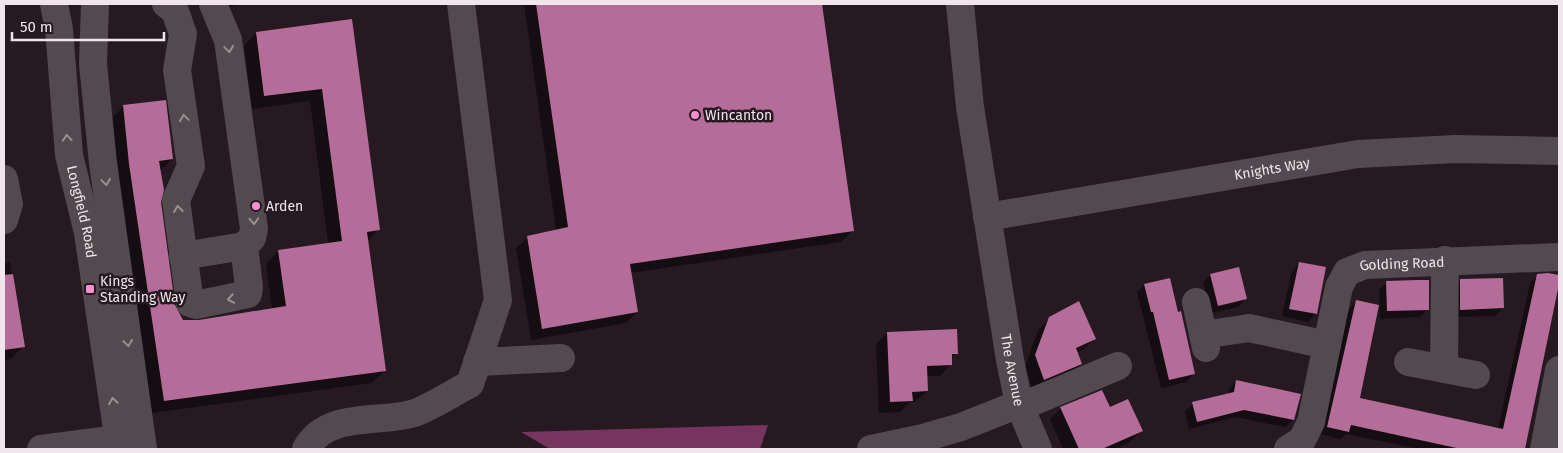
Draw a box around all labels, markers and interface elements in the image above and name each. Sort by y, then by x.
scale bar [12,10,165,42]
text: 50 m [20,18,53,36]
one-way arrow [223,46,234,54]
place label: Wincanton [705,107,772,124]
marker: Wincanton [689,109,701,121]
one-way arrow [179,113,190,121]
one-way arrow [62,133,73,141]
street label: Knights Way [1233,154,1311,184]
street label: Longfield Road [63,164,100,259]
one-way arrow [100,178,111,186]
place label: Arden [266,198,303,215]
marker: Arden [250,200,262,212]
one-way arrow [173,205,184,213]
one-way arrow [248,218,259,226]
street label: Golding Road [1357,254,1445,275]
place label: Kings Standing Way [100,273,185,306]
marker: Kings Standing Way [84,283,96,295]
one-way arrow [226,293,235,303]
street label: The Avenue [997,333,1027,408]
one-way arrow [122,339,133,347]
one-way arrow [108,397,118,405]

